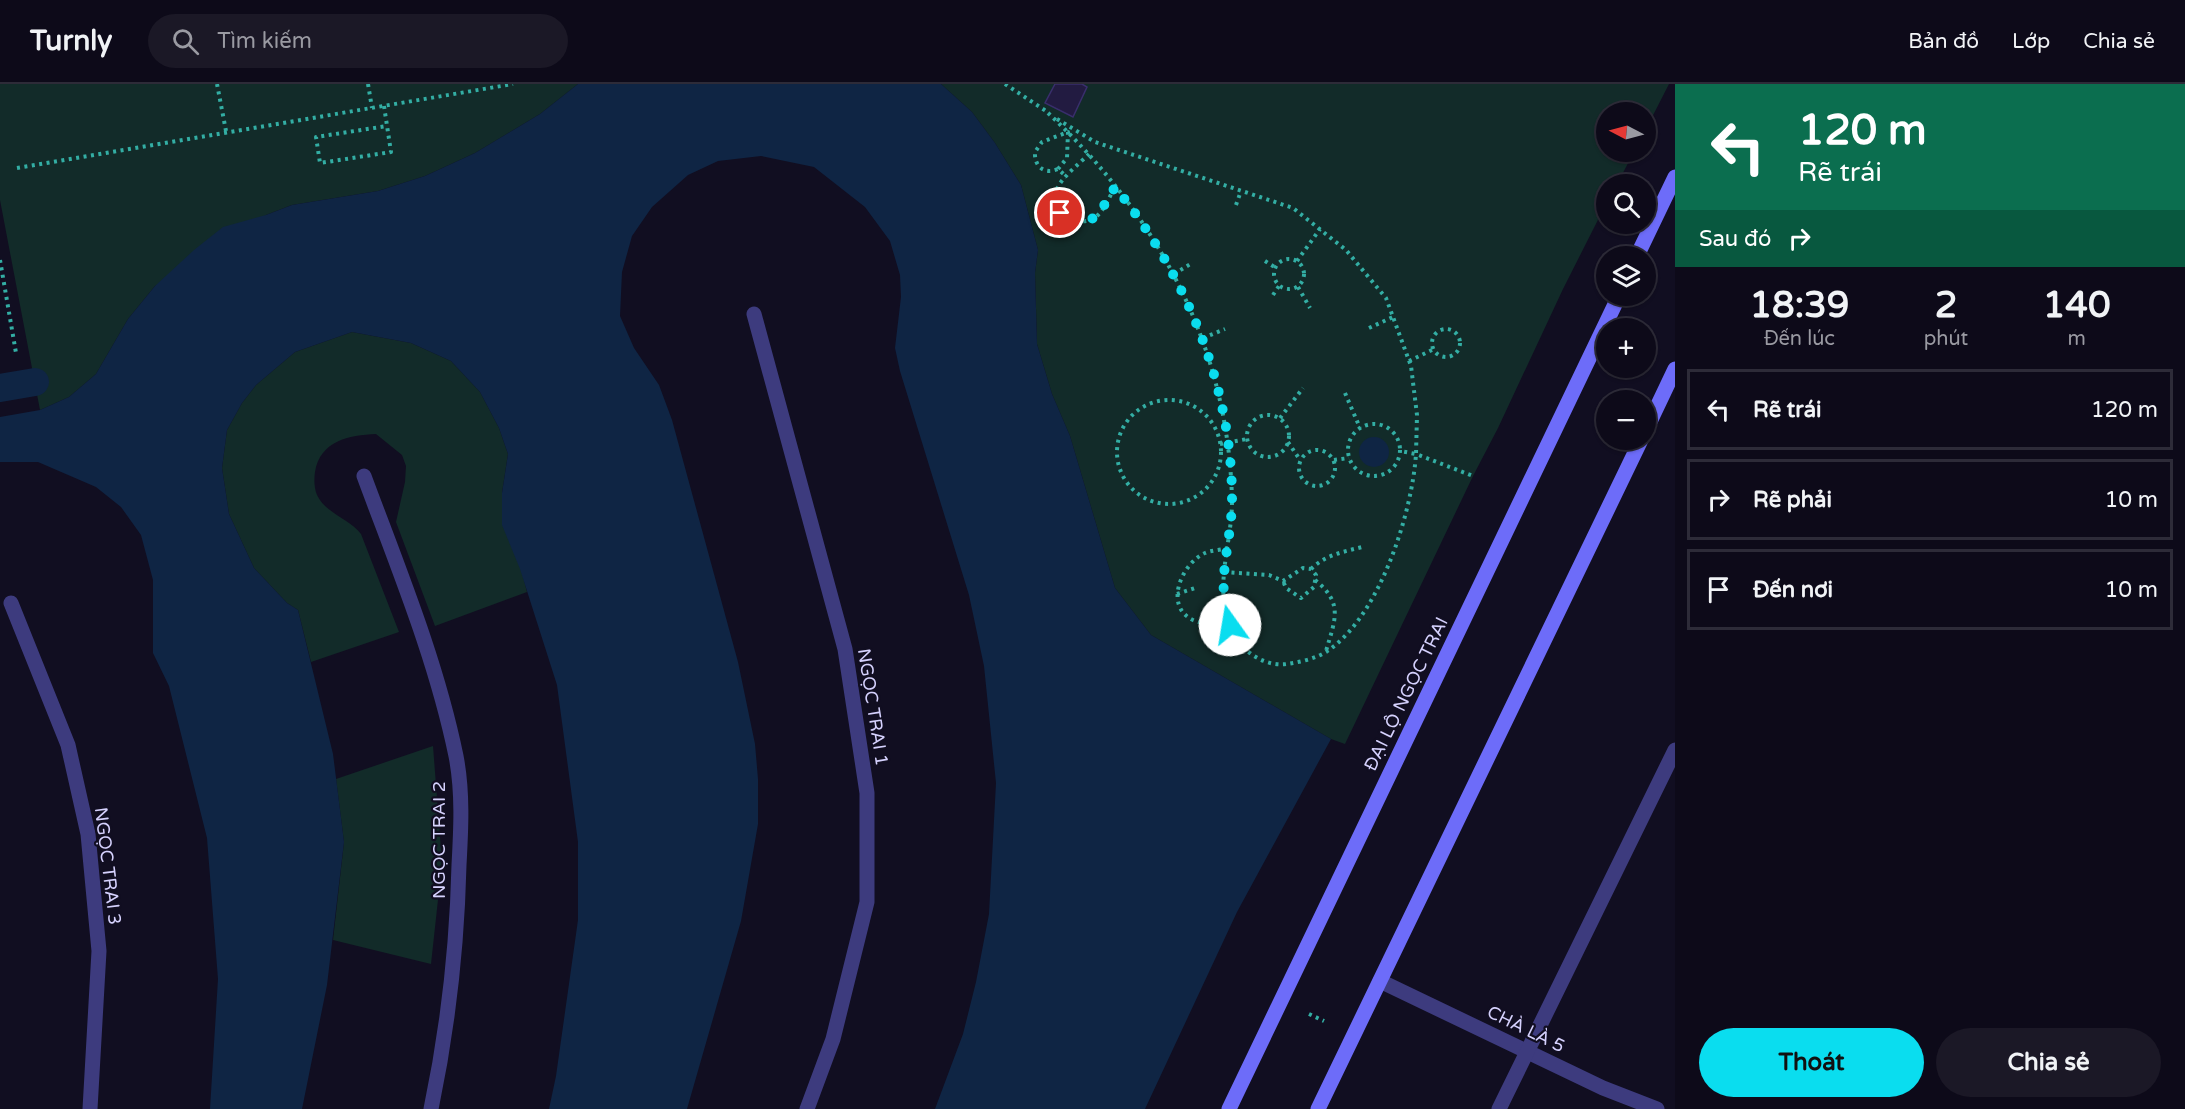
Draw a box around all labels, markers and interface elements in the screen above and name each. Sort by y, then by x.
search box [148,14,568,68]
text: Turnly [30,24,112,58]
icon: search [169,25,202,58]
text: Tìm kiếm [217,28,312,54]
text: Bản đồ [1908,29,1979,54]
text: Lớp [2012,29,2050,54]
text: Chia sẻ [2083,29,2155,54]
north arrow [1596,102,1656,162]
map controls [1596,102,1656,450]
text: 120 m [1798,105,1927,156]
icon: left [1699,108,1777,186]
text: Rẽ trái [1798,156,1882,189]
button: search [1596,174,1656,234]
pin [1034,187,1085,238]
icon: arrive [1043,196,1076,229]
icon: right [1783,222,1816,255]
text: Sau đó [1699,226,1771,252]
button: layers [1596,246,1656,306]
text: 18:39 [1749,284,1849,327]
text: 2 [1935,284,1957,327]
text: 140 [2043,284,2111,327]
button: + [1596,318,1656,378]
text: Đến lúc [1764,327,1835,351]
text: phút [1924,327,1968,351]
text: m [2067,327,2086,351]
button: − [1596,390,1656,450]
icon: left [1702,393,1735,426]
text: Rẽ trái [1753,397,1822,423]
text: 120 m [2091,397,2158,423]
icon: right [1702,483,1735,516]
text: Rẽ phải [1753,487,1832,513]
text: 10 m [2104,487,2158,513]
icon: arrive [1702,573,1735,606]
text: Đến nơi [1753,577,1833,603]
text: 10 m [2104,577,2158,603]
position arrow [1198,593,1262,657]
street label: ĐẠI LỘ NGỌC TRAI [1359,613,1453,775]
street label: NGỌC TRAI 1 [853,647,893,767]
street label: NGỌC TRAI 2 [428,781,450,899]
street label: NGỌC TRAI 3 [90,806,126,926]
street label: CHÀ LÀ 5 [1484,1001,1568,1057]
button: Thoát [1699,1028,1924,1097]
button: Chia sẻ [1936,1028,2161,1097]

